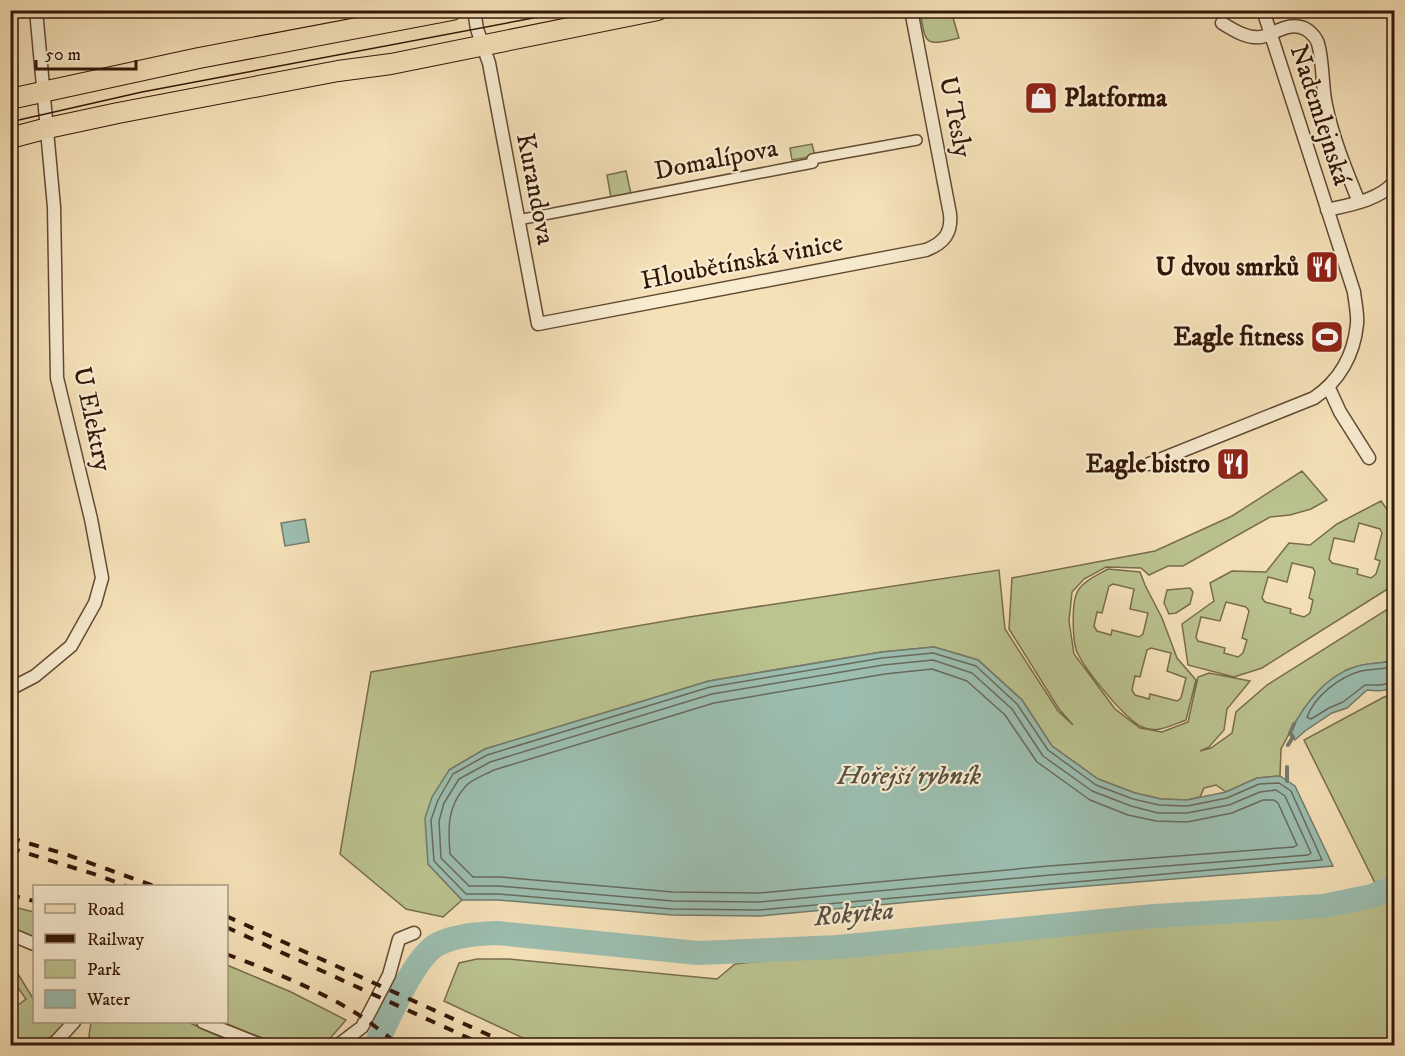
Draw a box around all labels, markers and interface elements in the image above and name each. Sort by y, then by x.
scale bar [36,33,136,71]
street label: Nademlejnská [1282,40,1358,190]
text: 50 m [45,44,81,66]
street label: U Tesly [931,74,979,161]
shop icon: Platforma [1023,80,1059,116]
place label: Platforma [1064,82,1168,115]
street label: Kurandova [508,130,562,248]
street label: Domalípova [651,132,781,188]
street label: Hloubětínská vinice [638,226,846,298]
restaurant icon: U dvou smrků [1304,249,1340,285]
place label: U dvou smrků [1155,251,1299,284]
sports icon: Eagle fitness [1309,319,1345,355]
place label: Eagle fitness [1173,321,1304,354]
street label: U Elektry [65,364,119,475]
restaurant icon: Eagle bistro [1215,446,1251,482]
place label: Eagle bistro [1086,448,1210,481]
water label: Hořejší rybník [836,759,982,793]
legend [33,885,228,1023]
water label: Rokytka [812,894,895,935]
text: Road [87,899,124,921]
text: Railway [87,929,145,951]
text: Park [87,959,121,981]
text: Water [86,989,130,1011]

